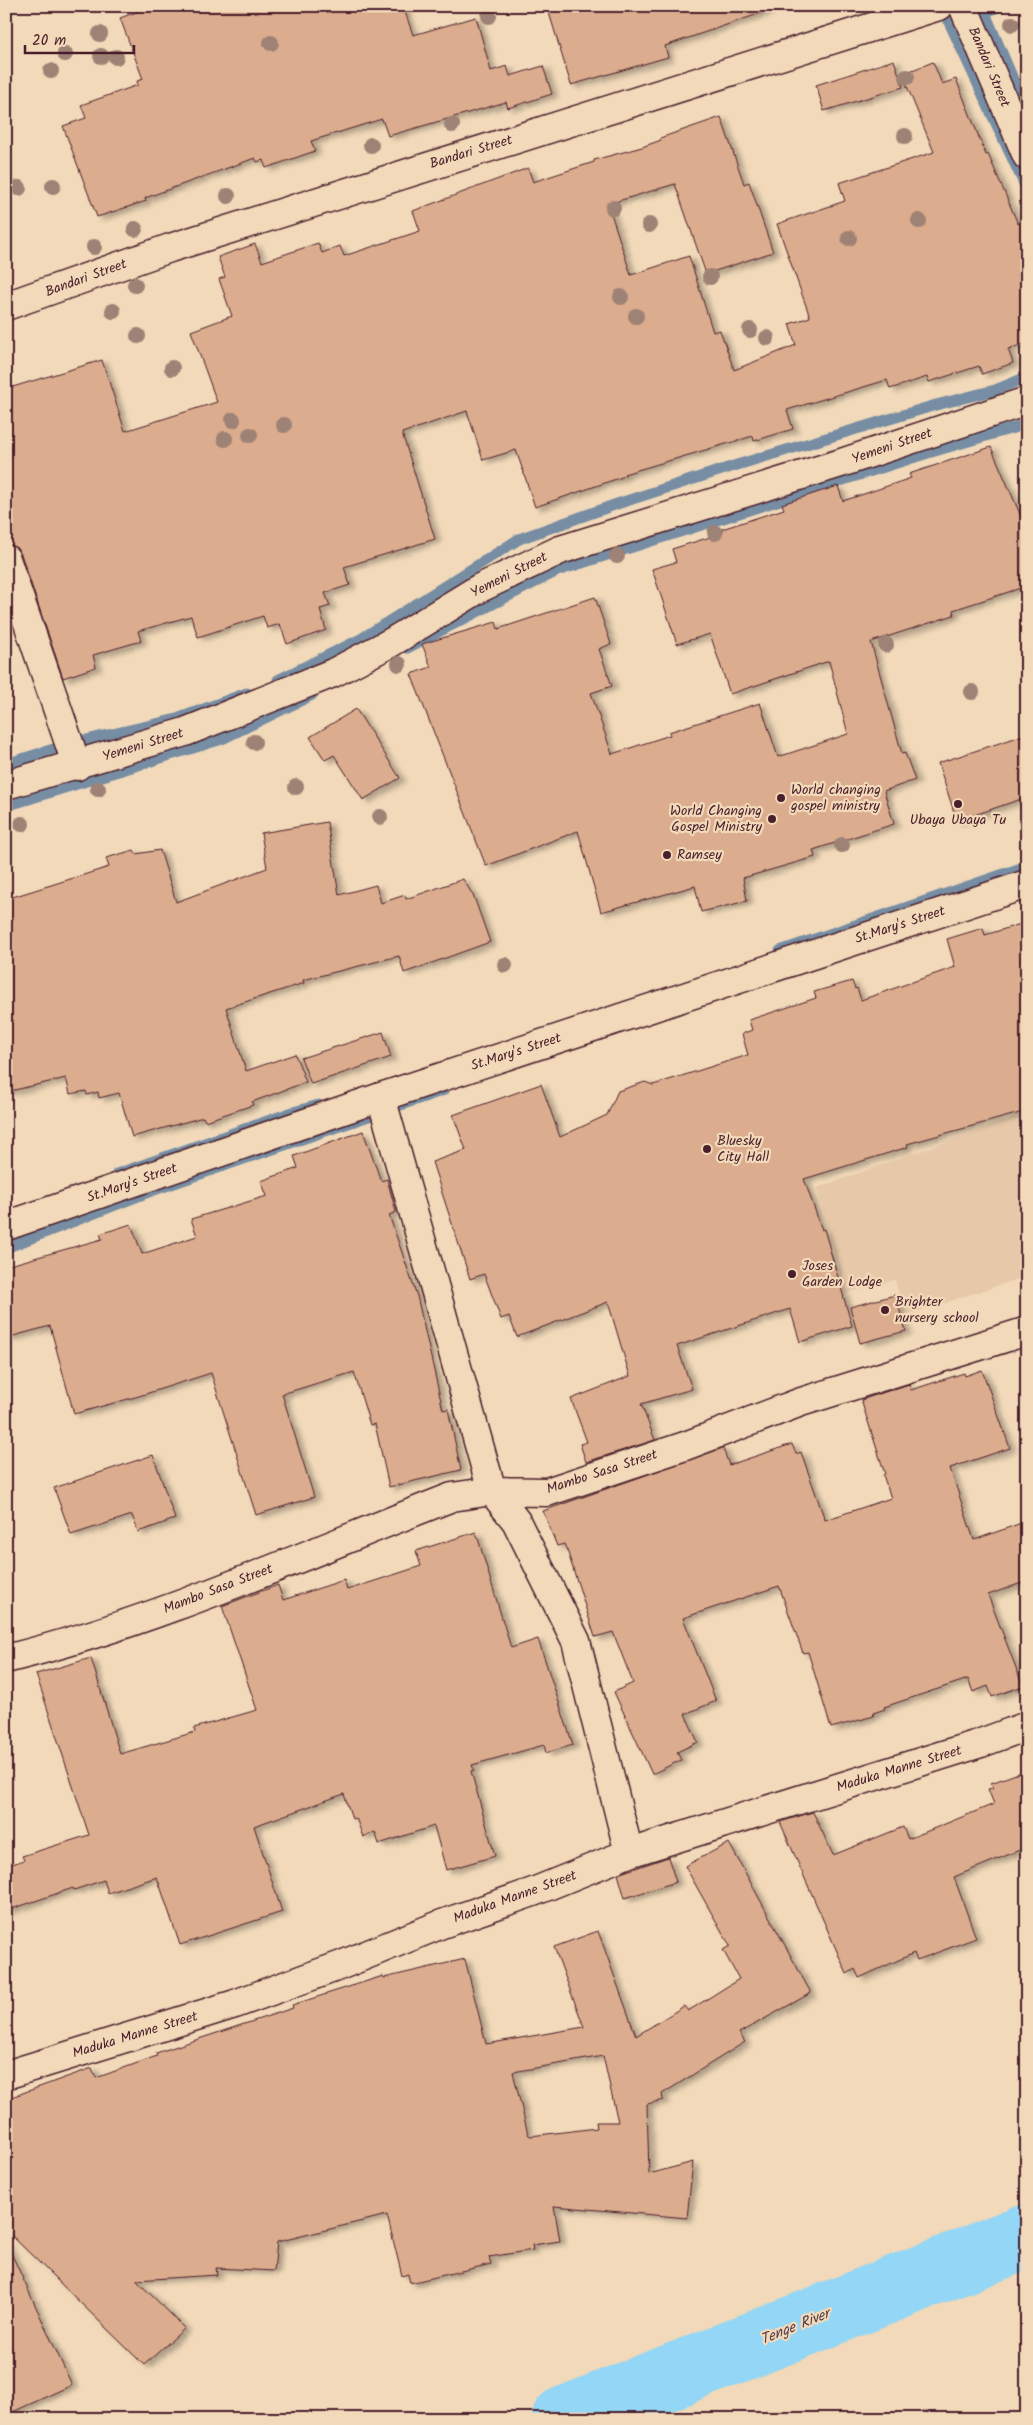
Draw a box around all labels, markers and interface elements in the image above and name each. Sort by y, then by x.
scale bar [25,22,134,54]
street label: Bandari Street [962,23,1016,111]
text: 20 m [32,29,66,53]
street label: Bandari Street [427,129,516,175]
street label: Bandari Street [42,253,131,303]
street label: Yemeni Street [849,422,936,470]
street label: Yemeni Street [467,546,552,604]
street label: Yemeni Street [100,722,187,768]
place label: World changing gospel ministry [790,779,881,817]
marker: World changing gospel ministry [775,792,787,804]
marker: Ubaya Ubaya Tu [952,798,964,810]
place label: World Changing Gospel Ministry [670,800,762,838]
place label: Ubaya Ubaya Tu [910,809,1006,831]
marker: World Changing Gospel Ministry [766,813,778,825]
place label: Ramsey [677,844,722,866]
marker: Ramsey [661,849,673,861]
street label: St.Mary's Street [852,900,949,950]
street label: St.Mary's Street [468,1027,565,1077]
place label: Bluesky City Hall [717,1130,770,1168]
marker: Bluesky City Hall [701,1143,713,1155]
street label: St.Mary's Street [84,1157,181,1209]
place label: Joses Garden Lodge [802,1255,883,1293]
marker: Joses Garden Lodge [786,1268,798,1280]
place label: Brighter nursery school [895,1291,979,1329]
marker: Brighter nursery school [879,1304,891,1316]
street label: Mambo Sasa Street [544,1443,661,1500]
street label: Mambo Sasa Street [160,1558,276,1620]
street label: Maduka Manne Street [834,1739,965,1799]
street label: Maduka Manne Street [450,1864,580,1930]
street label: Maduka Manne Street [70,2005,201,2065]
water label: Tenge River [757,2301,836,2352]

